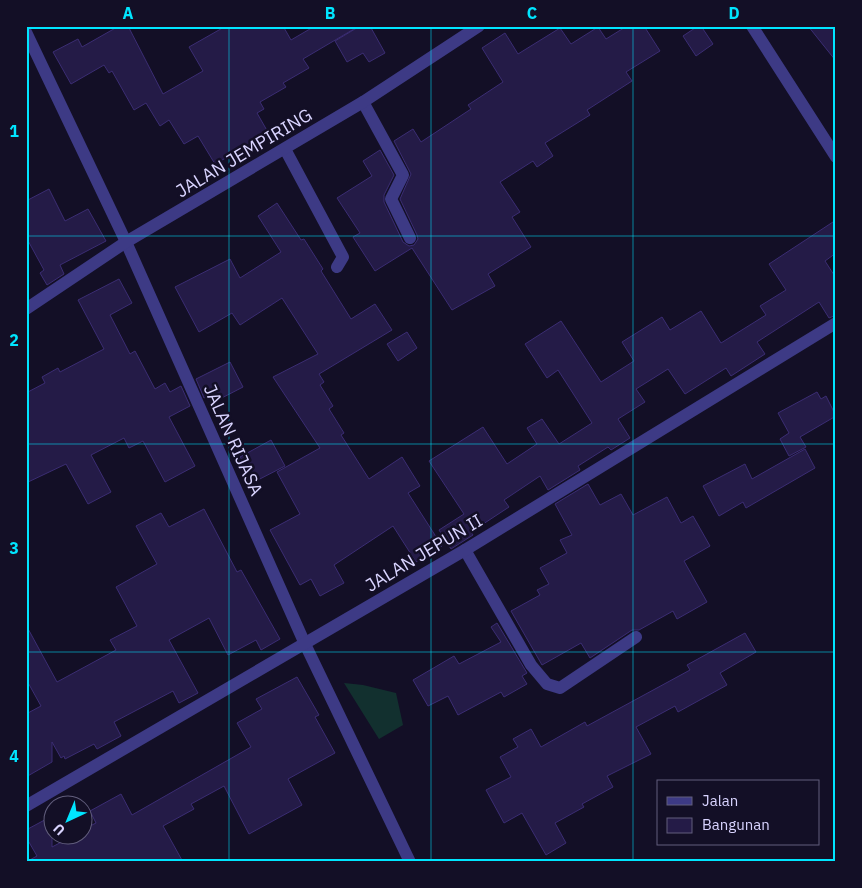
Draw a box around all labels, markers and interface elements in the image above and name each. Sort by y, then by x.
text: A [123,3,134,23]
text: B [325,3,336,23]
text: C [527,3,537,23]
text: D [728,3,740,23]
street label: JALAN JEMPIRING [171,103,316,202]
text: 1 [9,121,19,141]
text: 2 [9,330,19,350]
street label: JALAN RIJASA [199,380,269,500]
street label: JALAN JEPUN II [361,509,487,597]
text: 3 [9,538,19,558]
text: 4 [9,746,19,766]
legend [657,780,820,846]
text: Jalan [702,791,738,810]
north arrow [42,796,92,846]
text: Bangunan [702,815,770,834]
text: U [49,820,69,839]

